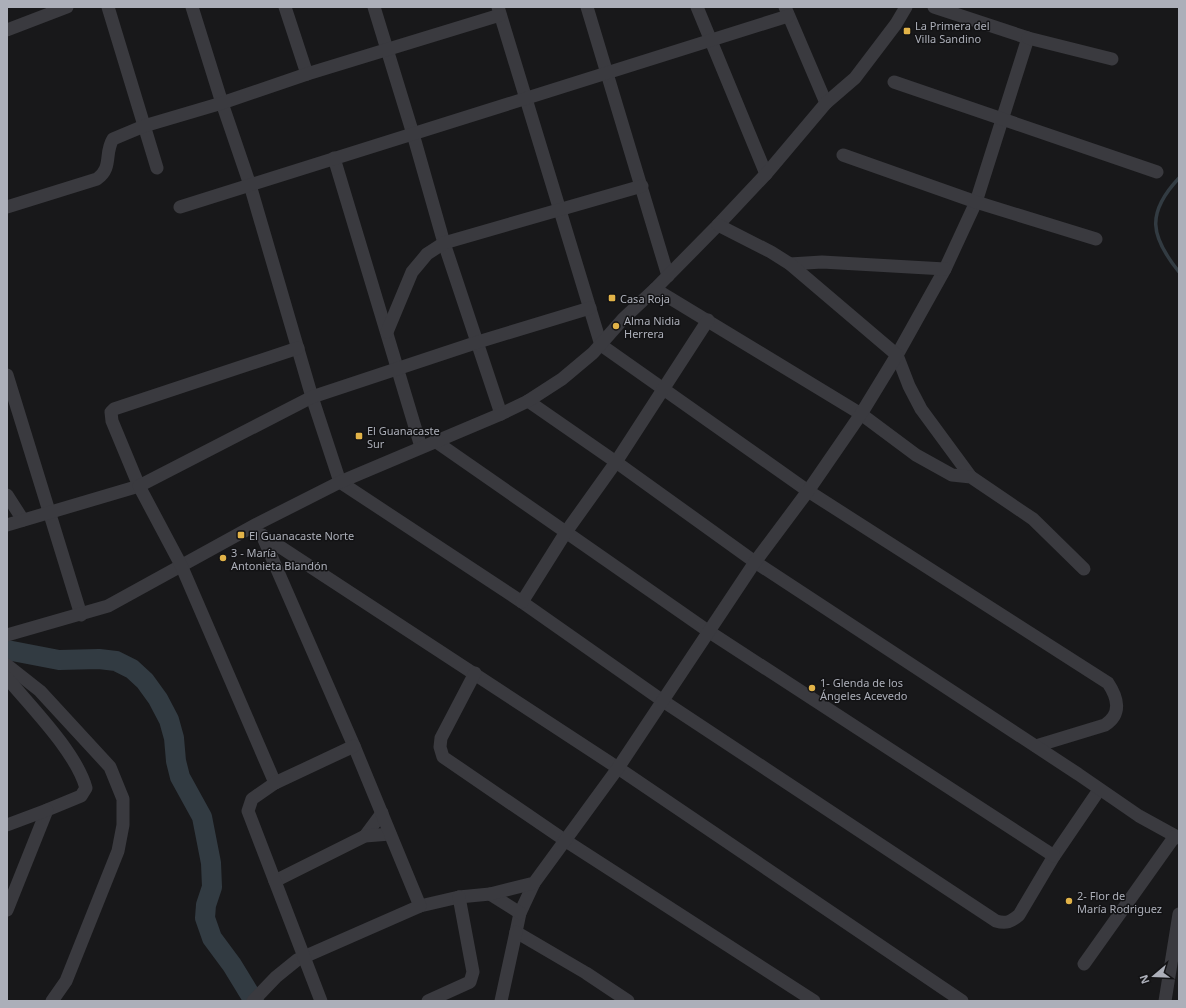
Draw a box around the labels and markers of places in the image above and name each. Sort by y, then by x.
place label: La Primera del Villa Sandino [915,18,989,46]
marker: La Primera del Villa Sandino [902,26,912,36]
place label: Casa Roja [620,291,670,306]
marker: Casa Roja [607,293,617,303]
place label: Alma Nidia Herrera [624,313,680,341]
marker: Alma Nidia Herrera [611,321,621,331]
place label: El Guanacaste Sur [367,423,440,451]
marker: El Guanacaste Sur [354,431,364,441]
place label: El Guanacaste Norte [249,528,354,543]
marker: El Guanacaste Norte [236,530,246,540]
place label: 3 - María Antonieta Blandón [231,545,327,573]
marker: 3 - María Antonieta Blandón [218,553,228,563]
place label: 1- Glenda de los Ángeles Acevedo [820,675,908,703]
marker: 1- Glenda de los Ángeles Acevedo [807,683,817,693]
place label: 2- Flor de María Rodriguez [1077,888,1162,916]
marker: 2- Flor de María Rodriguez [1064,896,1074,906]

